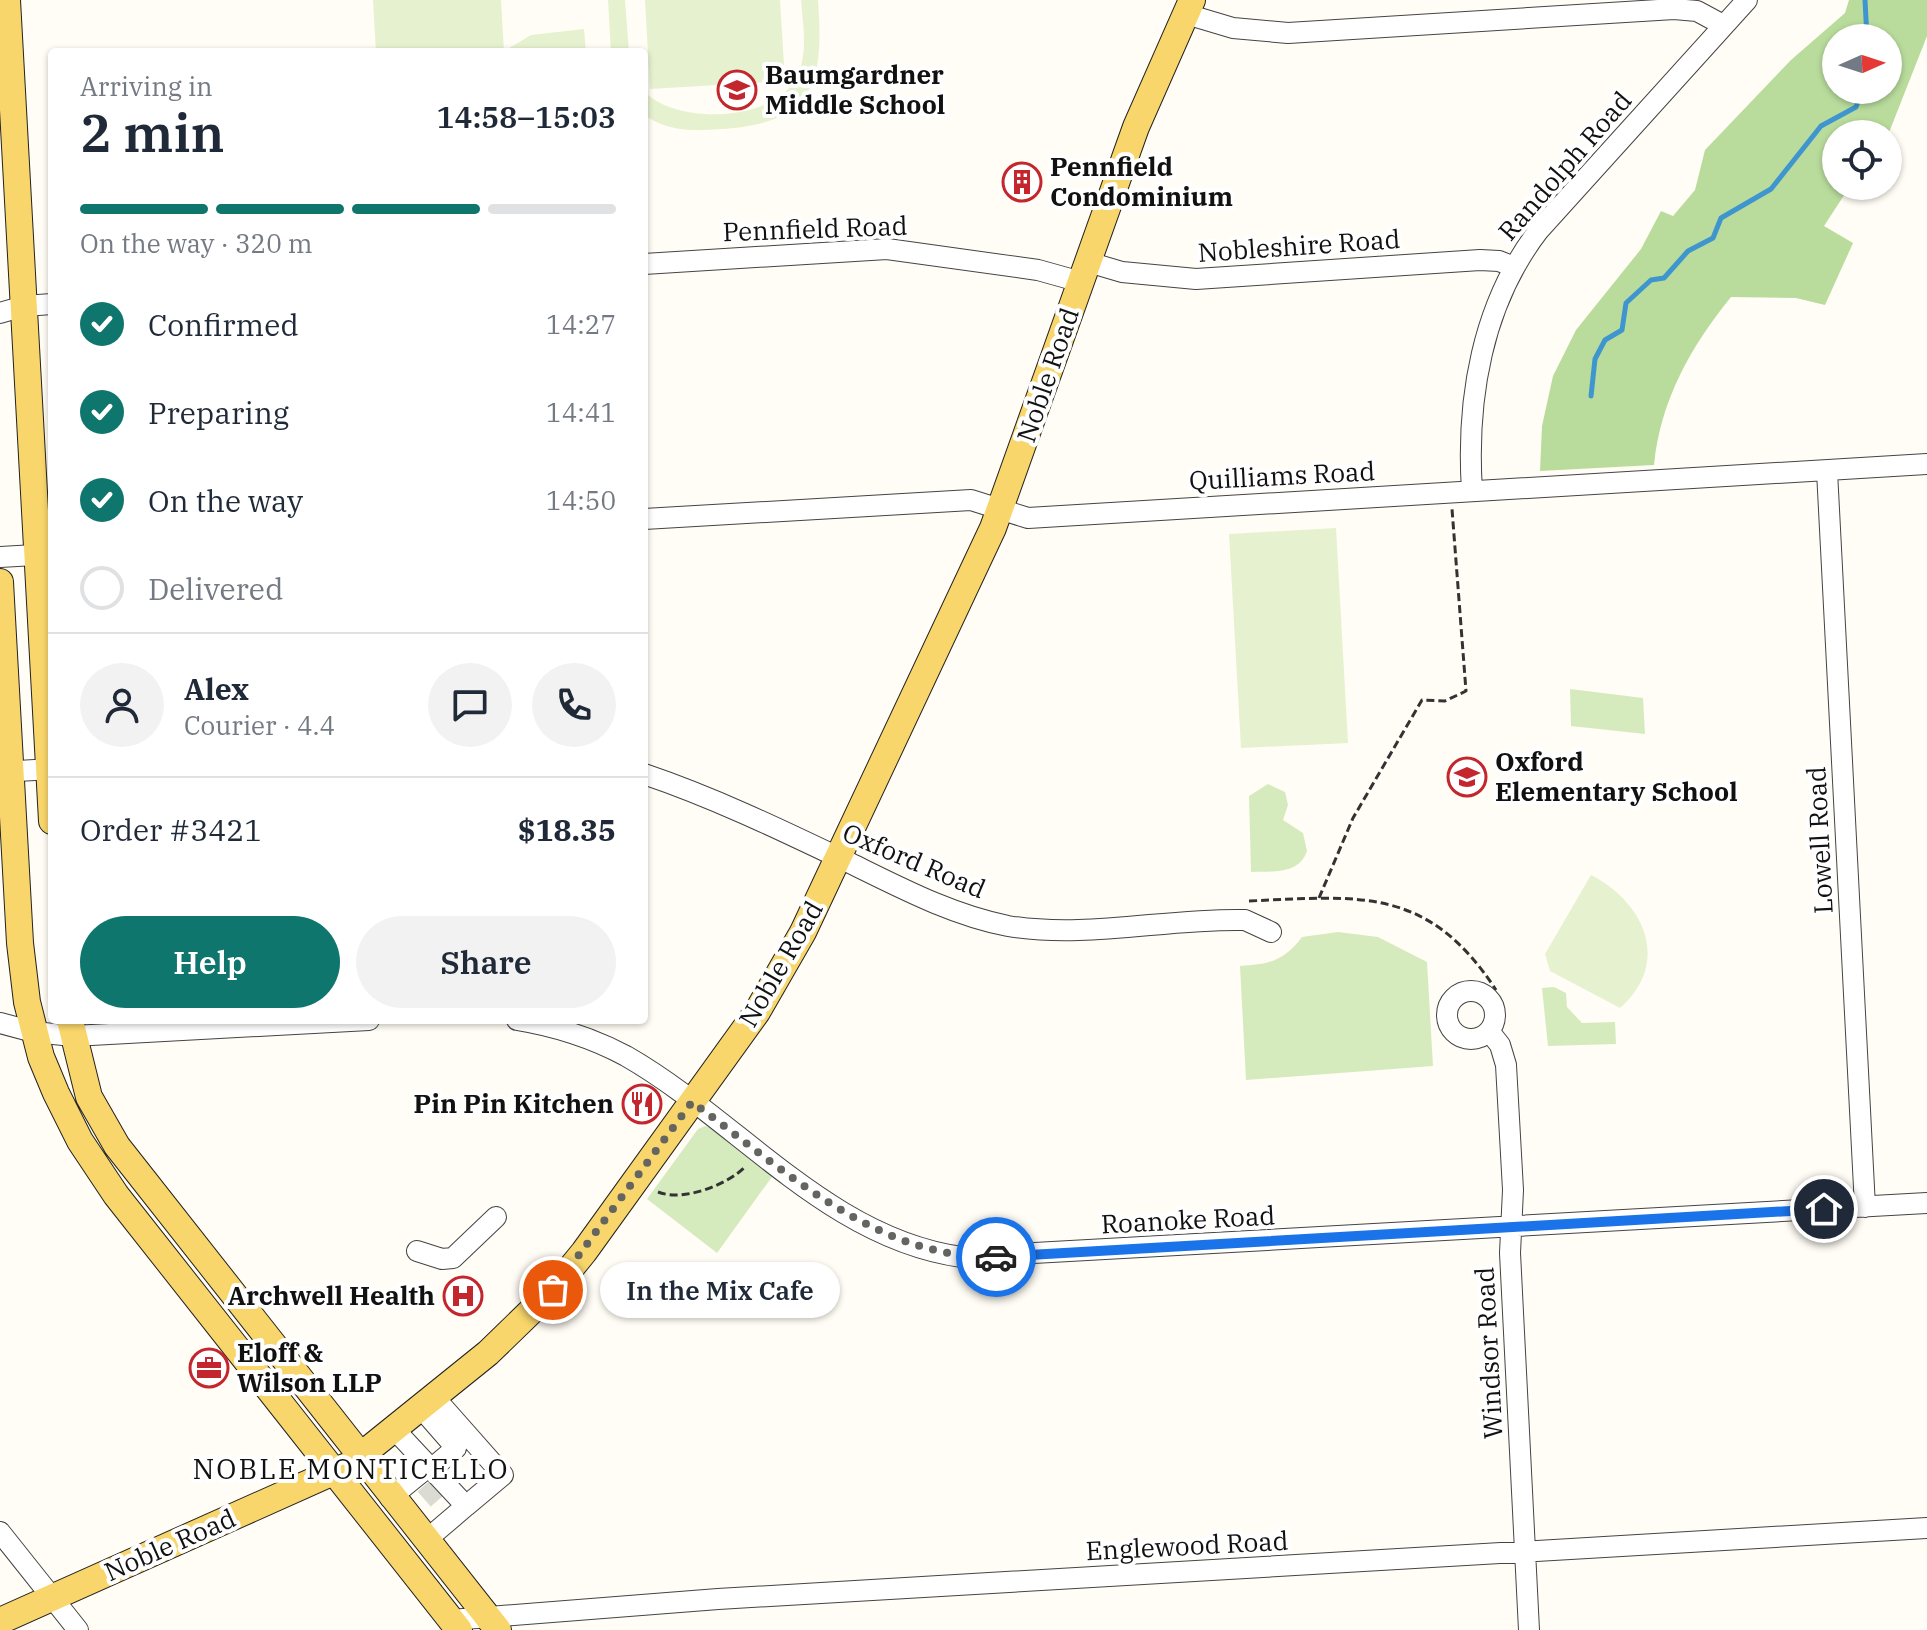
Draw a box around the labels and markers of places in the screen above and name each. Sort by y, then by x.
place label: Baumgardner Middle School [765,57,945,121]
school or university icon: Baumgardner Middle School [716,69,758,111]
place label: Pennfield Condominium [1050,149,1233,213]
building icon: Pennfield Condominium [1001,161,1043,203]
place label: Oxford Elementary School [1495,744,1738,808]
school or university icon: Oxford Elementary School [1446,756,1488,798]
restaurant icon: Pin Pin Kitchen [621,1083,663,1125]
place label: Pin Pin Kitchen [414,1086,614,1120]
pin [1790,1175,1858,1243]
pin [519,1256,587,1324]
callout: In the Mix Cafe [601,1262,841,1318]
hospital icon: Archwell Health [442,1275,484,1317]
place label: Archwell Health [228,1278,435,1312]
place label: Eloff & Wilson LLP [237,1335,382,1399]
office icon: Eloff & Wilson LLP [188,1347,230,1389]

